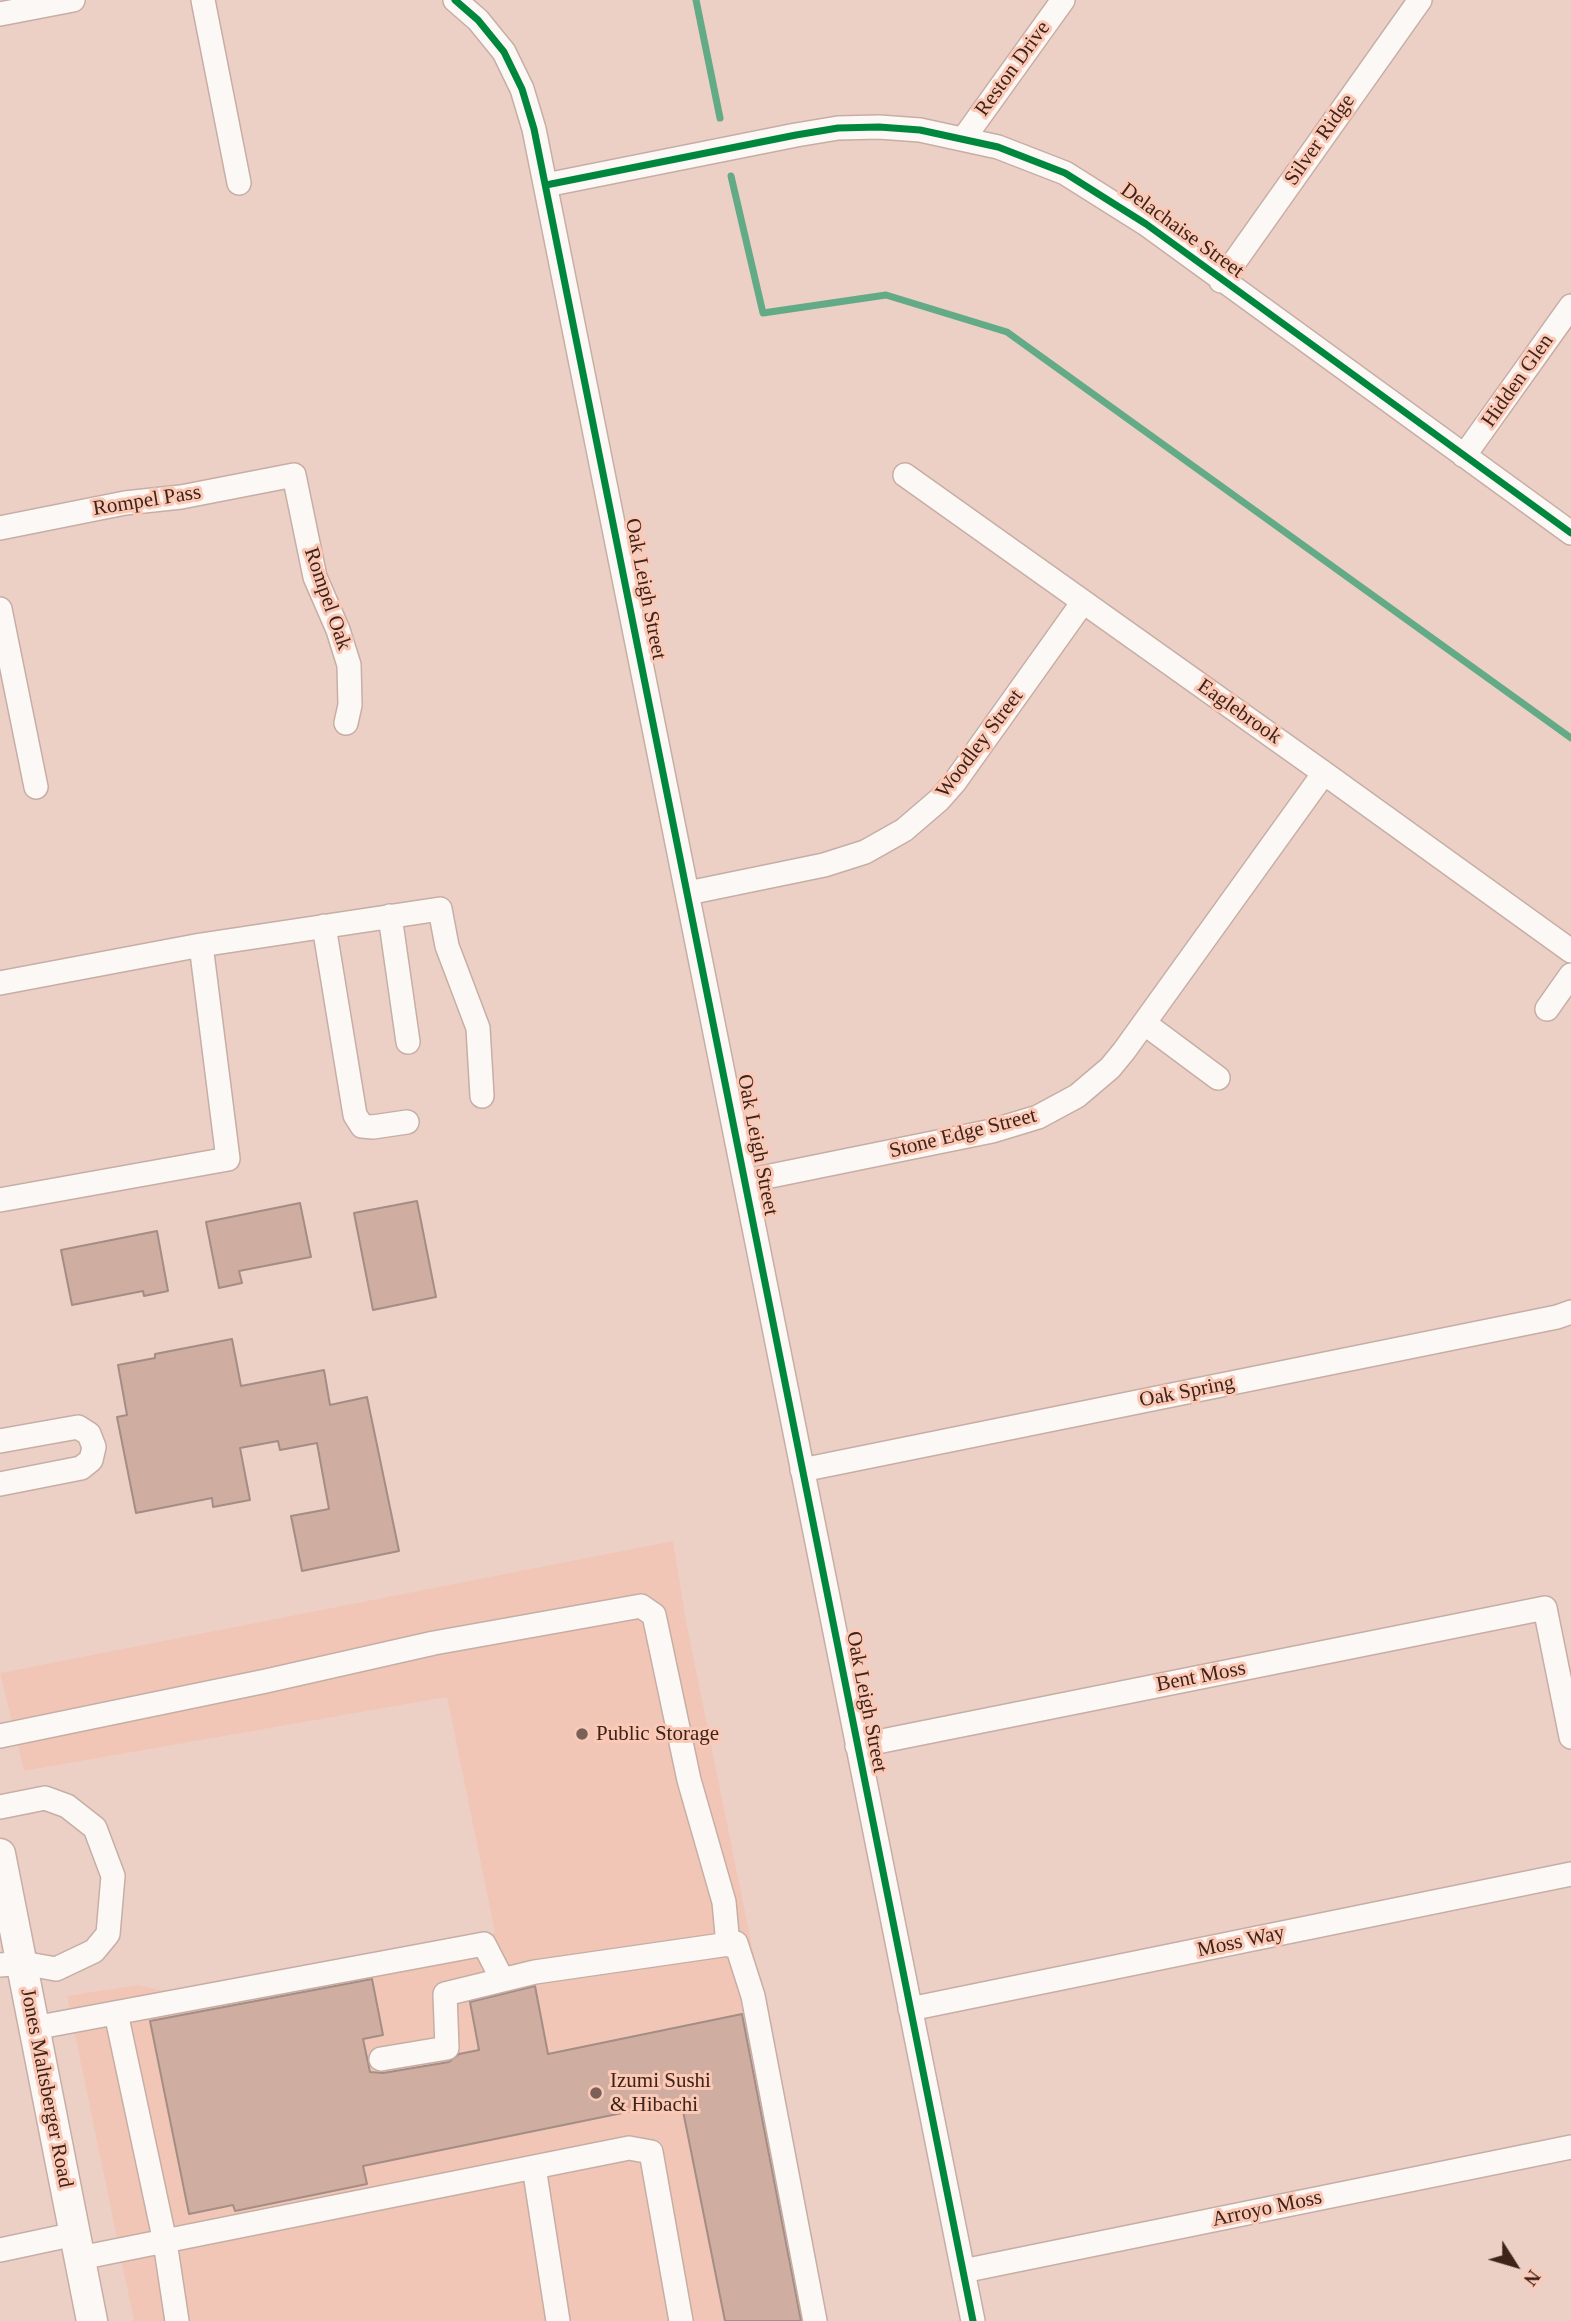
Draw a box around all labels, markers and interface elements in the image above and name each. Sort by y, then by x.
street label: Reston Drive [970,17,1056,121]
street label: Silver Ridge [1279,90,1361,190]
street label: Delachaise Street [1115,178,1249,284]
street label: Hidden Glen [1477,330,1559,432]
street label: Rompel Pass [91,480,203,522]
street label: Oak Leigh Street [619,516,671,662]
street label: Rompel Oak [298,544,356,654]
street label: Eaglebrook [1192,674,1286,750]
street label: Woodley Street [931,685,1029,803]
street label: Oak Leigh Street [731,1072,783,1218]
street label: Stone Edge Street [887,1104,1039,1164]
street label: Oak Spring [1137,1370,1237,1414]
street label: Oak Leigh Street [840,1629,892,1775]
street label: Bent Moss [1154,1656,1248,1698]
place label: Public Storage [596,1721,719,1747]
marker: Public Storage [574,1726,590,1742]
street label: Moss Way [1195,1920,1287,1964]
street label: Jones Maltsberger Road [14,1986,78,2190]
place label: Izumi Sushi & Hibachi [610,2068,711,2118]
marker: Izumi Sushi & Hibachi [588,2085,604,2101]
street label: Arroyo Moss [1210,2185,1324,2233]
north arrow [1480,2230,1550,2300]
text: N [1520,2266,1545,2290]

